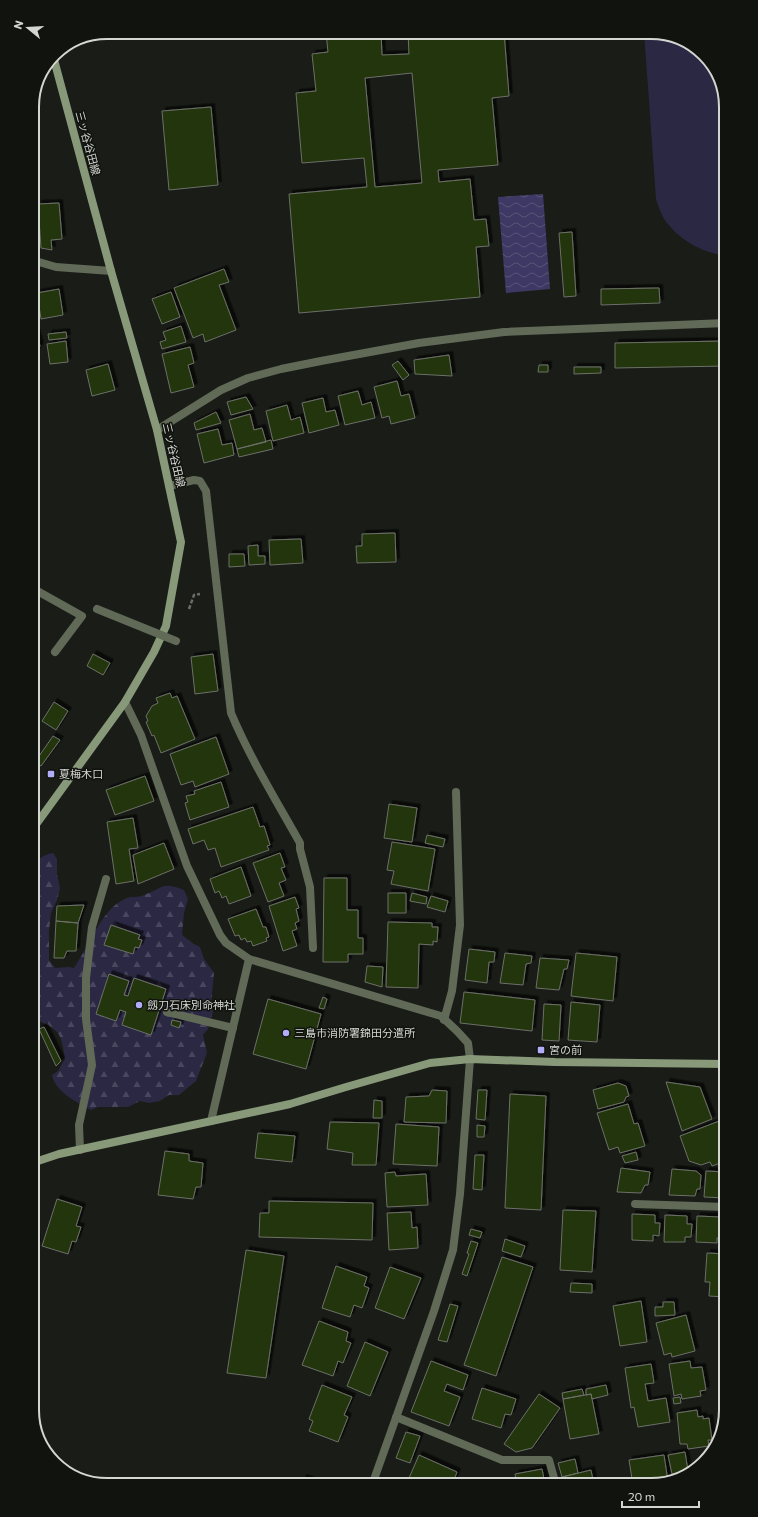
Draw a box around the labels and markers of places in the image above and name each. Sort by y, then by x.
place label: 夏梅木口 [59,767,103,780]
marker: 夏梅木口 [46,769,56,779]
place label: 劔刀石床別命神社 [147,998,235,1011]
marker: 劔刀石床別命神社 [134,1000,144,1010]
place label: 三島市消防署錦田分遣所 [294,1026,416,1039]
marker: 三島市消防署錦田分遣所 [281,1028,291,1038]
place label: 宮の前 [549,1043,582,1056]
marker: 宮の前 [536,1045,546,1055]

